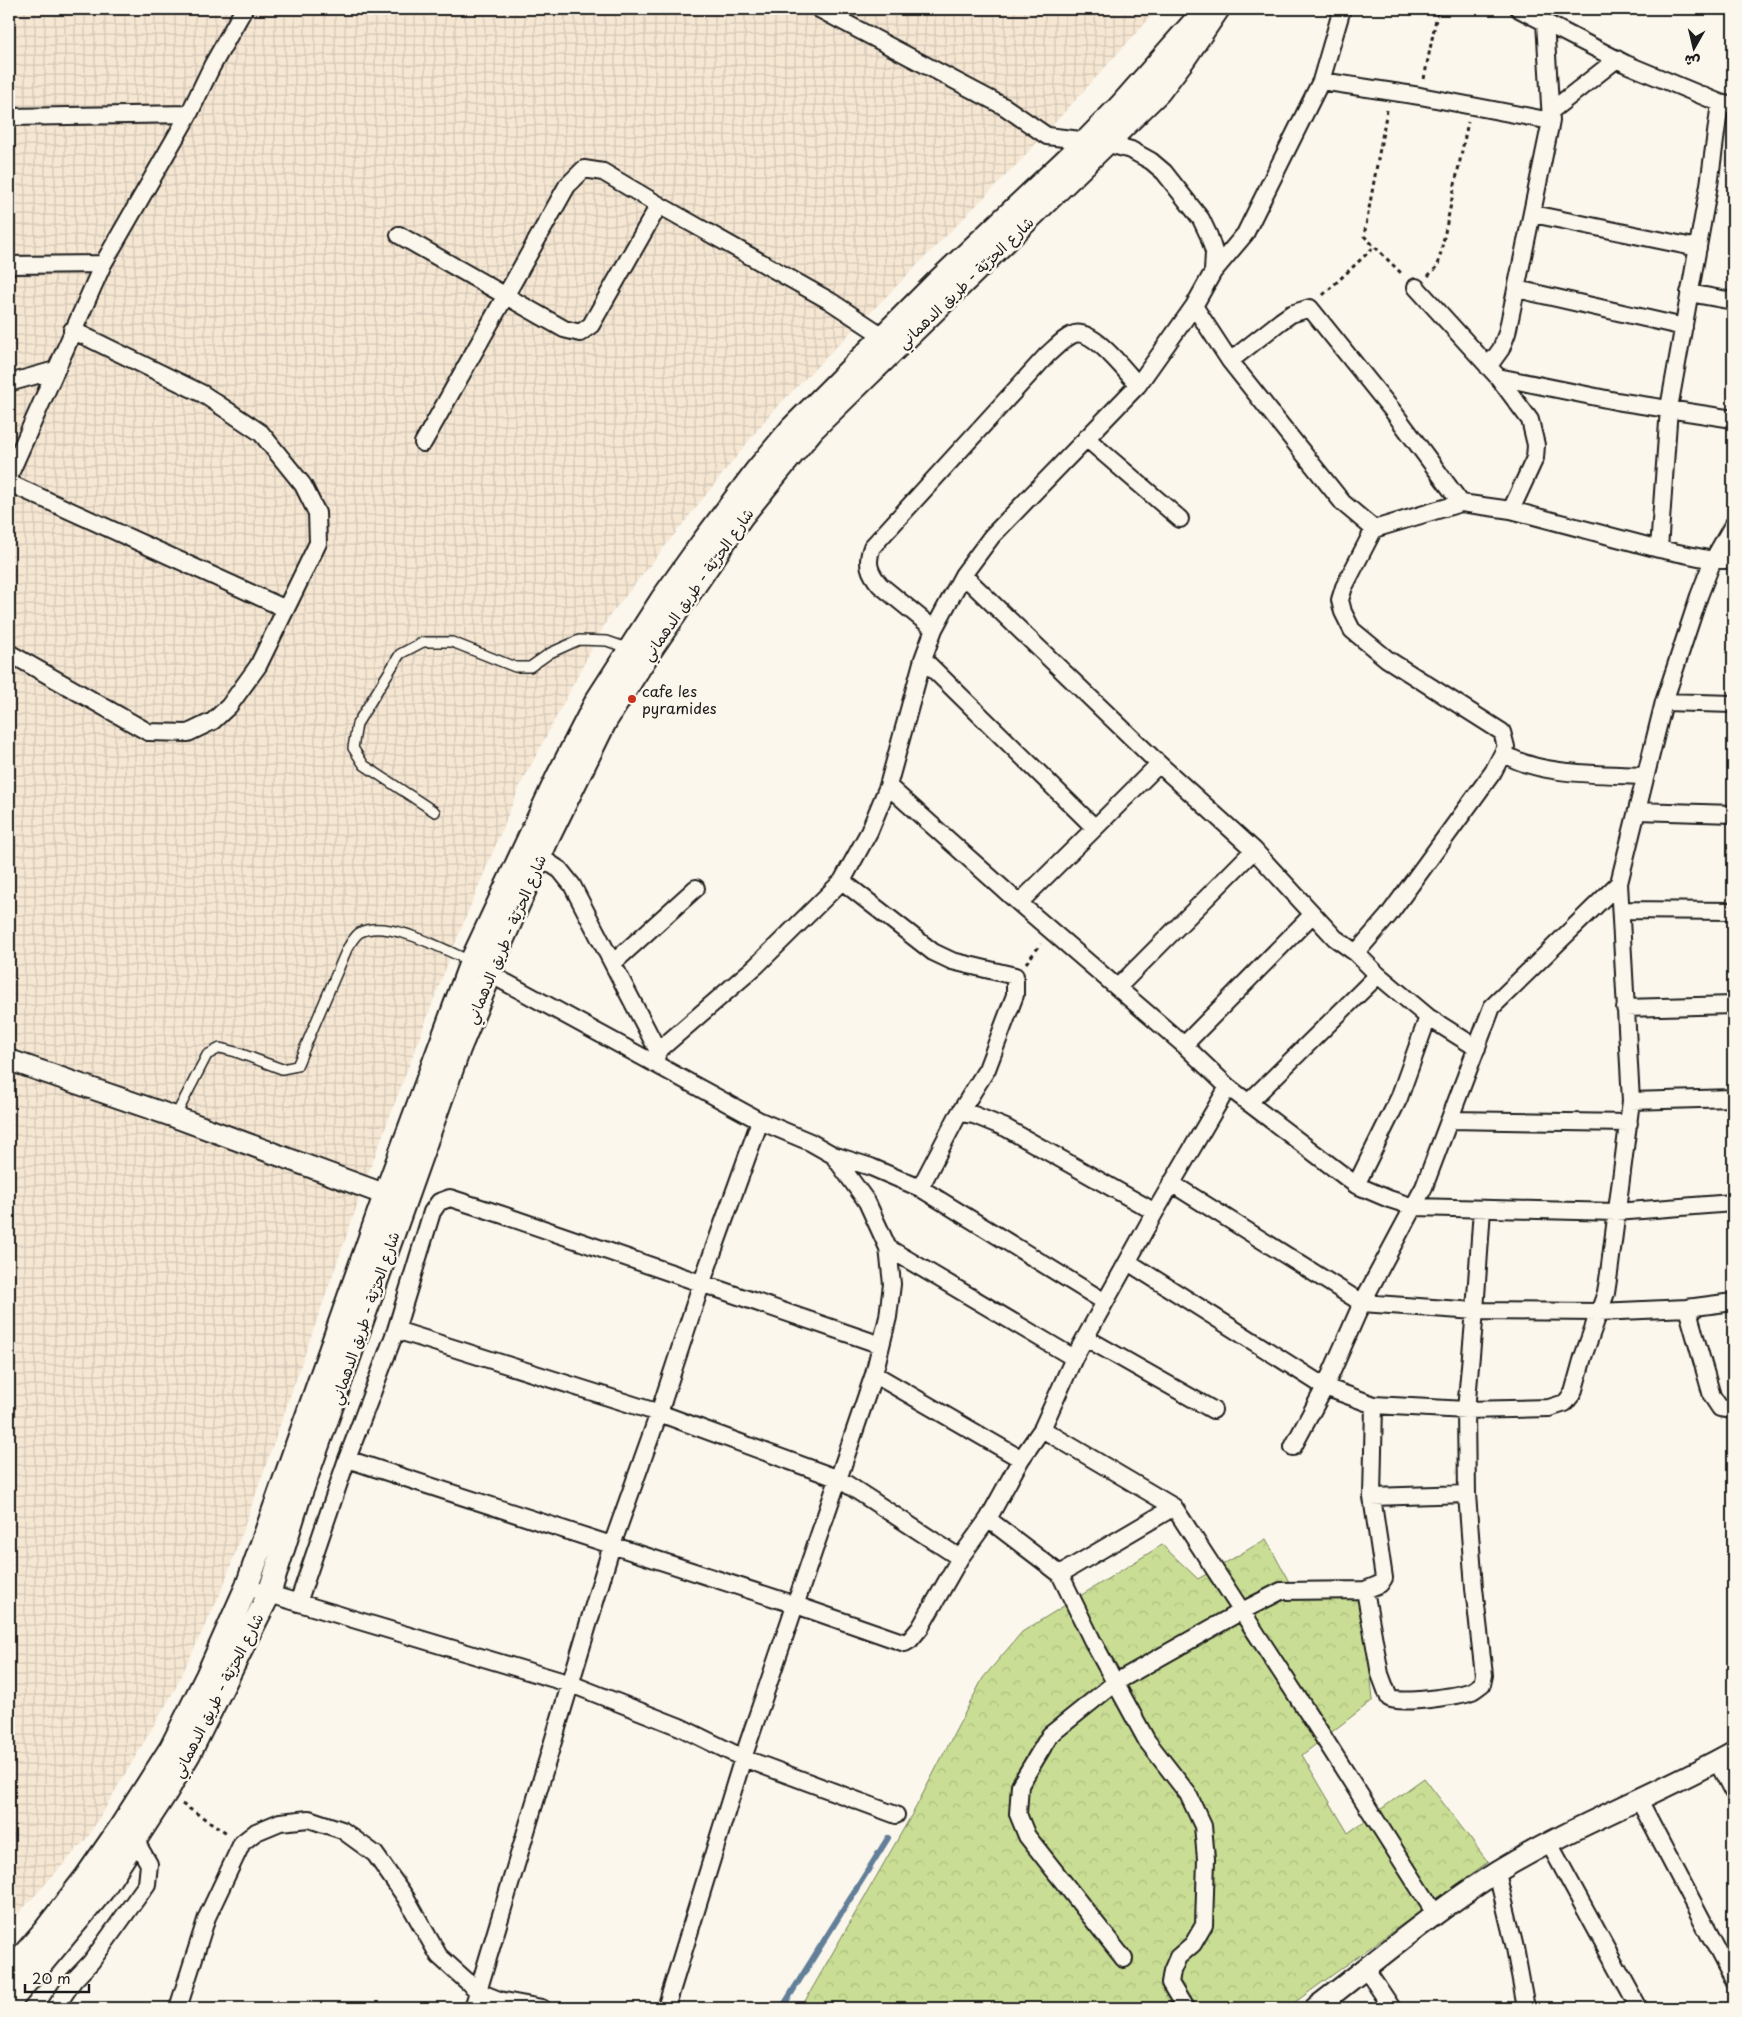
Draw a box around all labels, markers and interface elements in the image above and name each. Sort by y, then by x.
north arrow [1670,22,1720,72]
text: ش [1683,50,1701,73]
street label: شارع الحرّيّة - طريق الدهماني [892,211,1040,356]
street label: شارع الحرّيّة - طريق الدهماني [635,503,761,667]
place label: cafe les pyramides [642,679,717,719]
marker: cafe les pyramides [626,693,638,705]
street label: شارع الحرّيّة - طريق الدهماني [459,851,554,1028]
street label: شارع الحرّيّة - طريق الدهماني [324,1228,407,1409]
street label: شارع الحرّيّة - طريق الدهماني [165,1609,271,1783]
scale bar [25,1962,89,1994]
text: 20 m [32,1966,71,1989]

